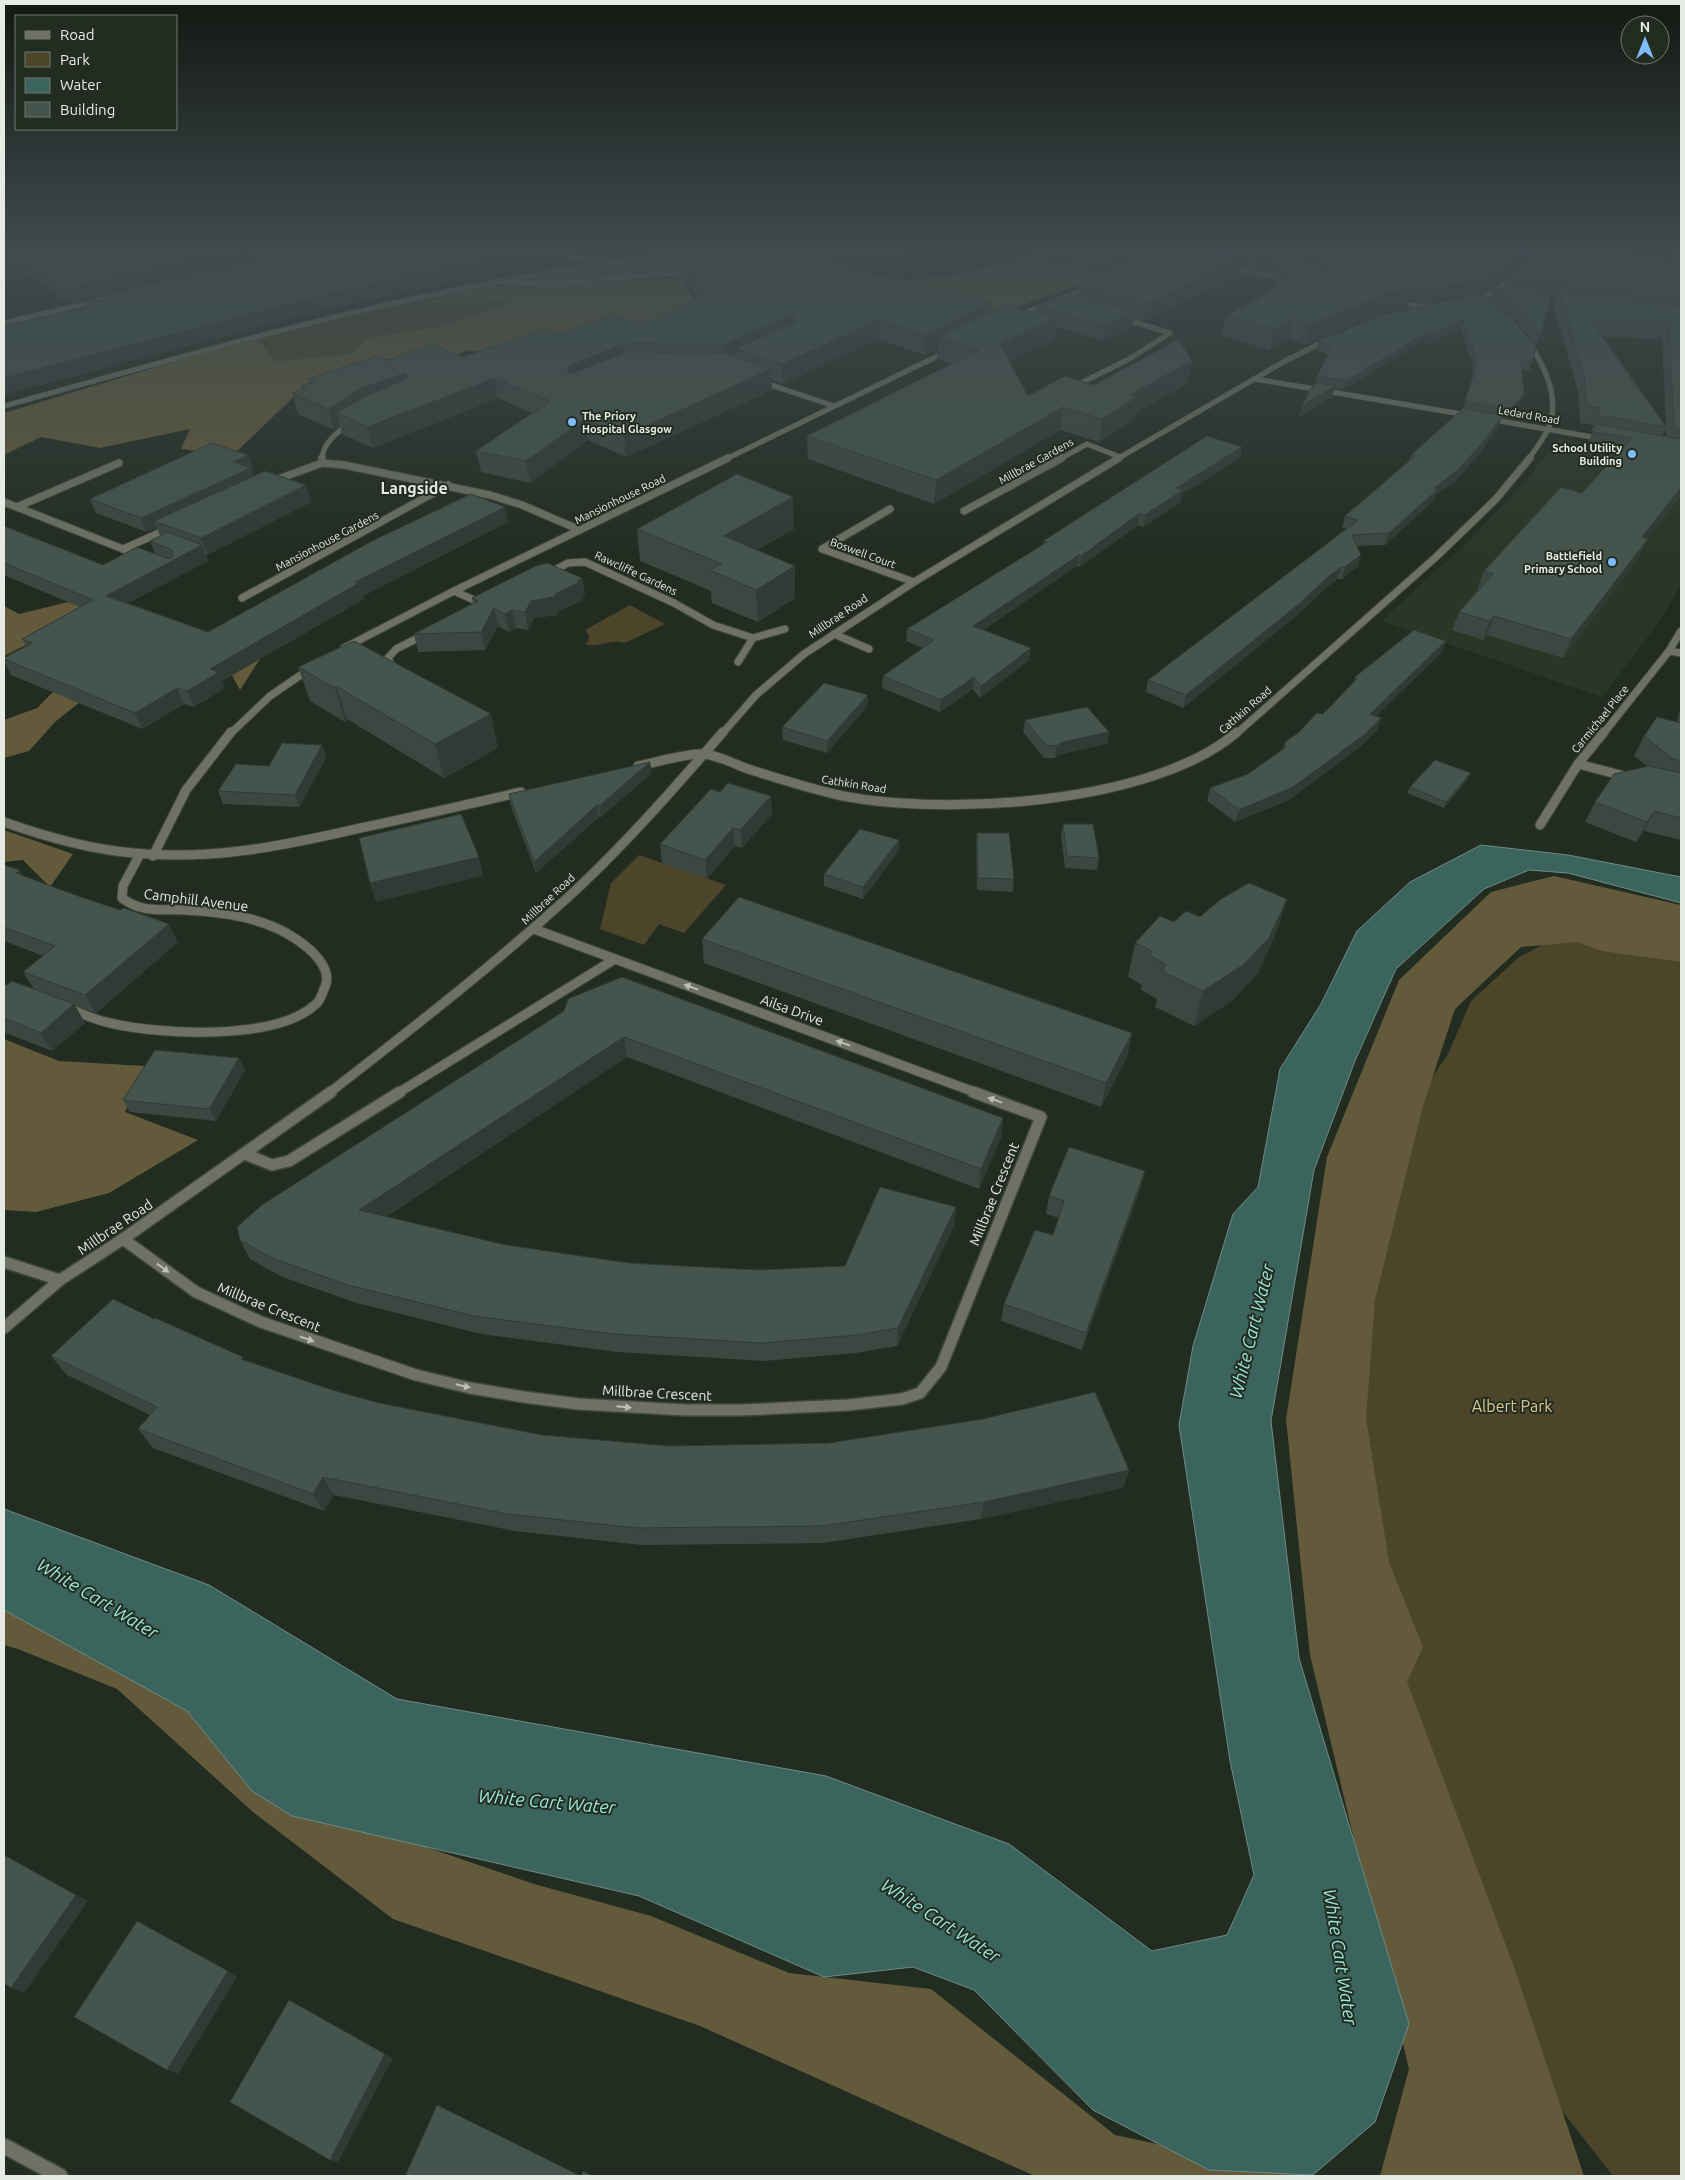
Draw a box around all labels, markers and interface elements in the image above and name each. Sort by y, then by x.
legend [15,15,178,130]
north arrow [1620,15,1670,65]
text: N [1640,19,1650,35]
text: Road [60,26,95,43]
text: Park [60,51,90,68]
text: Water [60,76,101,93]
text: Building [60,101,115,118]
street label: Ledard Road [1497,404,1561,426]
place label: The Priory Hospital Glasgow [582,410,672,435]
marker: The Priory Hospital Glasgow [566,416,578,428]
street label: Millbrae Gardens [997,435,1076,486]
place label: School Utility Building [1552,442,1622,467]
marker: School Utility Building [1626,448,1638,460]
street label: Mansionhouse Road [573,472,667,526]
district label: Langside [380,479,448,497]
street label: Mansionhouse Gardens [274,509,381,573]
street label: Boswell Court [829,536,898,571]
street label: Rawcliffe Gardens [593,549,679,597]
place label: Battlefield Primary School [1524,550,1603,575]
marker: Battlefield Primary School [1606,556,1618,568]
street label: Millbrae Road [806,592,870,640]
street label: Carmichael Place [1569,683,1631,755]
street label: Cathkin Road [1216,684,1274,736]
street label: Cathkin Road [821,773,887,795]
street label: Millbrae Road [519,871,577,927]
street label: Camphill Avenue [143,886,249,914]
one-way arrow [683,983,698,990]
street label: Ailsa Drive [758,991,826,1029]
one-way arrow [836,1039,850,1047]
one-way arrow [987,1096,1002,1104]
street label: Millbrae Crescent [966,1140,1022,1248]
street label: Millbrae Road [75,1196,155,1258]
water label: White Cart Water [1225,1261,1278,1400]
one-way arrow [156,1263,169,1273]
street label: Millbrae Crescent [215,1279,323,1335]
one-way arrow [300,1336,315,1344]
one-way arrow [455,1382,470,1390]
street label: Millbrae Crescent [602,1382,713,1404]
park label: Albert Park [1472,1397,1552,1415]
one-way arrow [616,1403,632,1411]
water label: White Cart Water [34,1554,163,1643]
water label: White Cart Water [478,1785,618,1817]
water label: White Cart Water [878,1874,1005,1966]
water label: White Cart Water [1320,1887,1362,2028]

